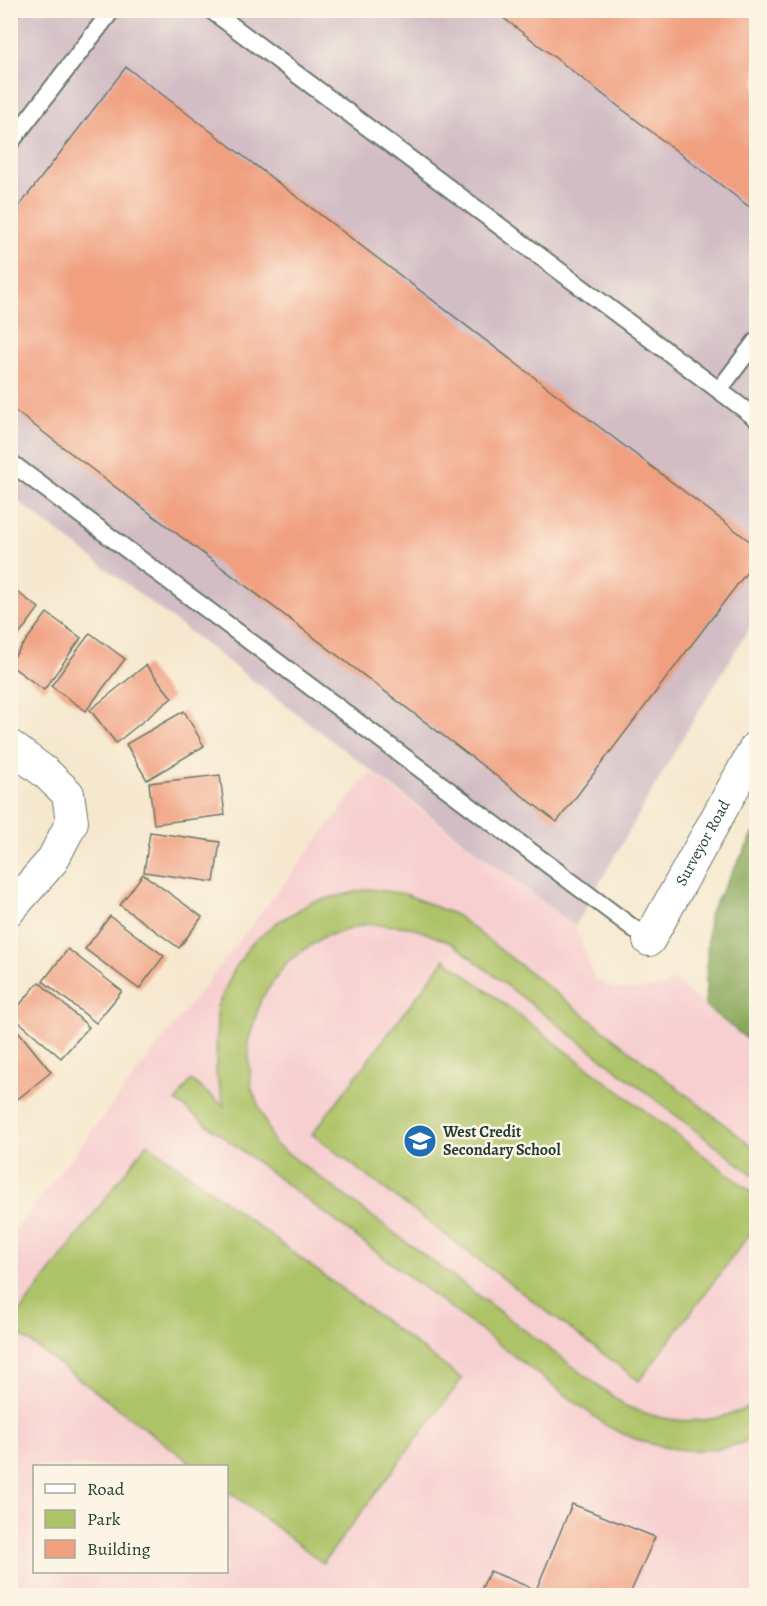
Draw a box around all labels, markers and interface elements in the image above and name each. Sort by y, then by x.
street label: Surveyor Road [670,796,736,890]
place label: West Credit Secondary School [442,1121,561,1161]
school or university icon: West Credit Secondary School [402,1123,438,1159]
legend [33,1465,228,1573]
text: Road [87,1477,125,1501]
text: Park [87,1507,121,1531]
text: Building [87,1537,151,1561]

